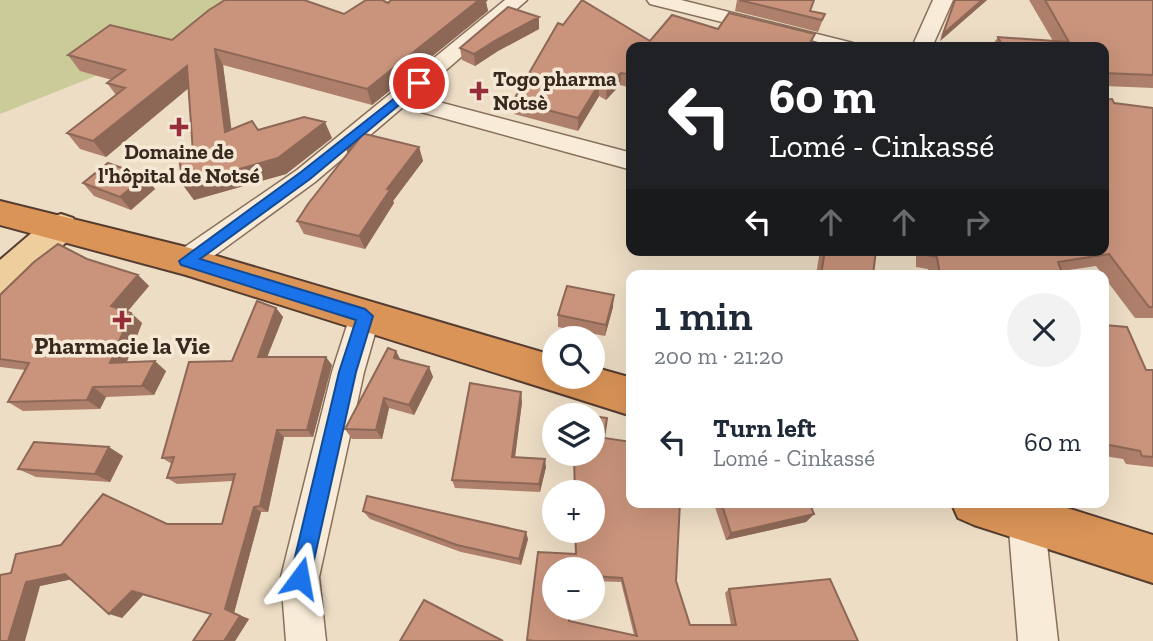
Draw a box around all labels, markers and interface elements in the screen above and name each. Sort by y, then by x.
pin [389,53,449,113]
icon: arrive [400,64,438,102]
place label: Togo pharma Notsè [493,66,617,115]
text: 60 m [769,67,876,126]
icon: left [654,70,745,161]
marker: Togo pharma Notsè [471,83,487,99]
marker: Domaine de l'hôpital de Notsé [169,117,189,137]
text: Lomé - Cinkassé [769,127,994,165]
place label: Domaine de l'hôpital de Notsé [98,139,260,188]
icon: left [739,203,777,241]
icon: ahead [812,203,850,241]
icon: ahead [885,203,923,241]
icon: right [958,203,996,241]
text: 1 min [654,290,753,341]
button: close [1007,293,1081,367]
marker: Pharmacie la Vie [114,312,130,328]
map controls [542,326,605,620]
button: search [542,326,605,389]
place label: Pharmacie la Vie [34,331,210,360]
text: 200 m · 21:20 [654,342,784,370]
button: layers [542,403,605,466]
text: Turn left [713,412,816,444]
icon: left [654,423,692,461]
text: 60 m [1024,426,1081,458]
text: Lomé - Cinkassé [713,444,875,472]
button: + [542,480,605,543]
position arrow [263,541,337,615]
button: − [542,557,605,620]

